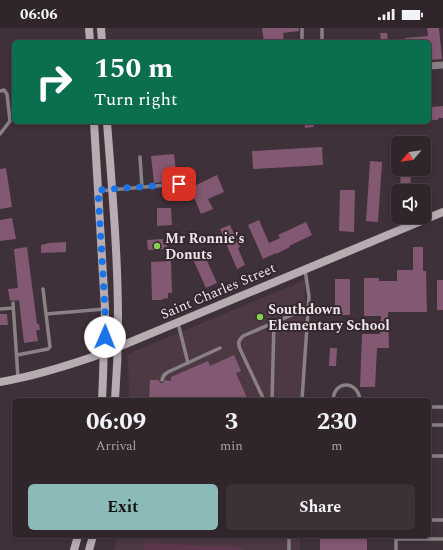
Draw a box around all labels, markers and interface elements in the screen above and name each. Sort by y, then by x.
text: 06:06 [20,3,58,26]
text: 150 m [94,47,173,90]
icon: right [28,56,80,108]
text: Turn right [94,86,177,113]
north arrow [391,136,431,176]
map controls [391,136,431,224]
pin [162,167,196,201]
icon: arrive [168,173,190,195]
button: sound [391,184,431,224]
place label: Mr Ronnie's Donuts [165,228,245,265]
marker: Mr Ronnie's Donuts [152,241,162,251]
street label: Saint Charles Street [157,257,279,325]
place label: Southdown Elementary School [268,299,390,336]
marker: Southdown Elementary School [255,312,265,322]
position arrow [84,316,126,358]
text: 06:09 [86,404,146,440]
text: 3 [225,404,238,440]
text: 230 [317,404,357,440]
text: Arrival [96,436,136,456]
text: min [220,436,243,456]
text: m [331,436,342,456]
button: Exit [28,484,218,530]
button: Share [226,484,415,530]

